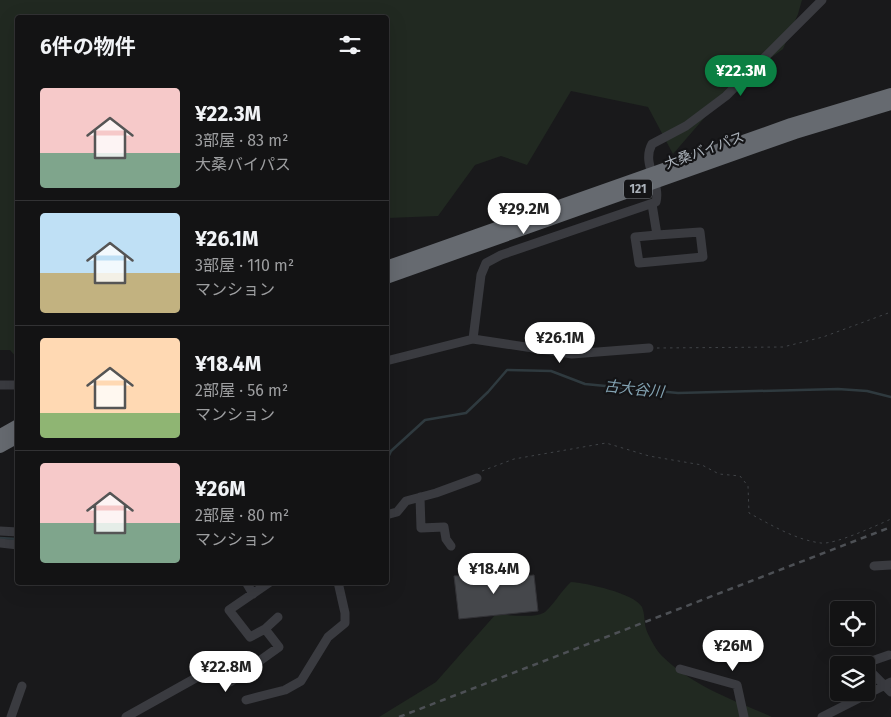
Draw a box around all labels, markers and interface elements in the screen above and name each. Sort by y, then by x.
icon: filters [336,31,364,59]
text: 6件の物件 [40,34,136,60]
pin: ¥22.3M [700,54,782,97]
text: ¥22.3M [716,61,766,80]
text: ¥22.3M [195,101,261,127]
icon: home [80,108,140,168]
street label: 大桑バイパス [662,128,746,173]
text: 3部屋 · 83 m² [195,131,288,150]
text: 大桑バイパス [195,155,291,174]
road number: 121 [624,180,652,198]
pin: ¥29.2M [483,192,565,235]
text: ¥29.2M [499,199,549,218]
text: ¥26.1M [195,226,259,252]
icon: home [80,233,140,293]
text: 3部屋 · 110 m² [195,256,294,275]
text: マンション [195,280,275,299]
pin: ¥26.1M [519,322,601,364]
text: ¥26.1M [536,328,584,347]
text: ¥18.4M [195,351,261,377]
icon: home [80,358,140,418]
water label: 古大谷川 [603,377,667,401]
text: 2部屋 · 56 m² [195,381,288,400]
text: マンション [195,405,275,424]
text: ¥26M [195,476,246,502]
icon: home [80,483,140,543]
text: 2部屋 · 80 m² [195,506,289,525]
text: マンション [195,530,275,549]
pin: ¥18.4M [453,552,535,595]
text: ¥18.4M [469,559,519,578]
map controls [830,601,875,701]
button: locate [830,601,875,646]
pin: ¥26M [703,630,763,672]
text: ¥26M [714,636,752,655]
pin: ¥22.8M [185,650,267,693]
button: layers [830,656,875,701]
text: ¥22.8M [200,657,252,676]

